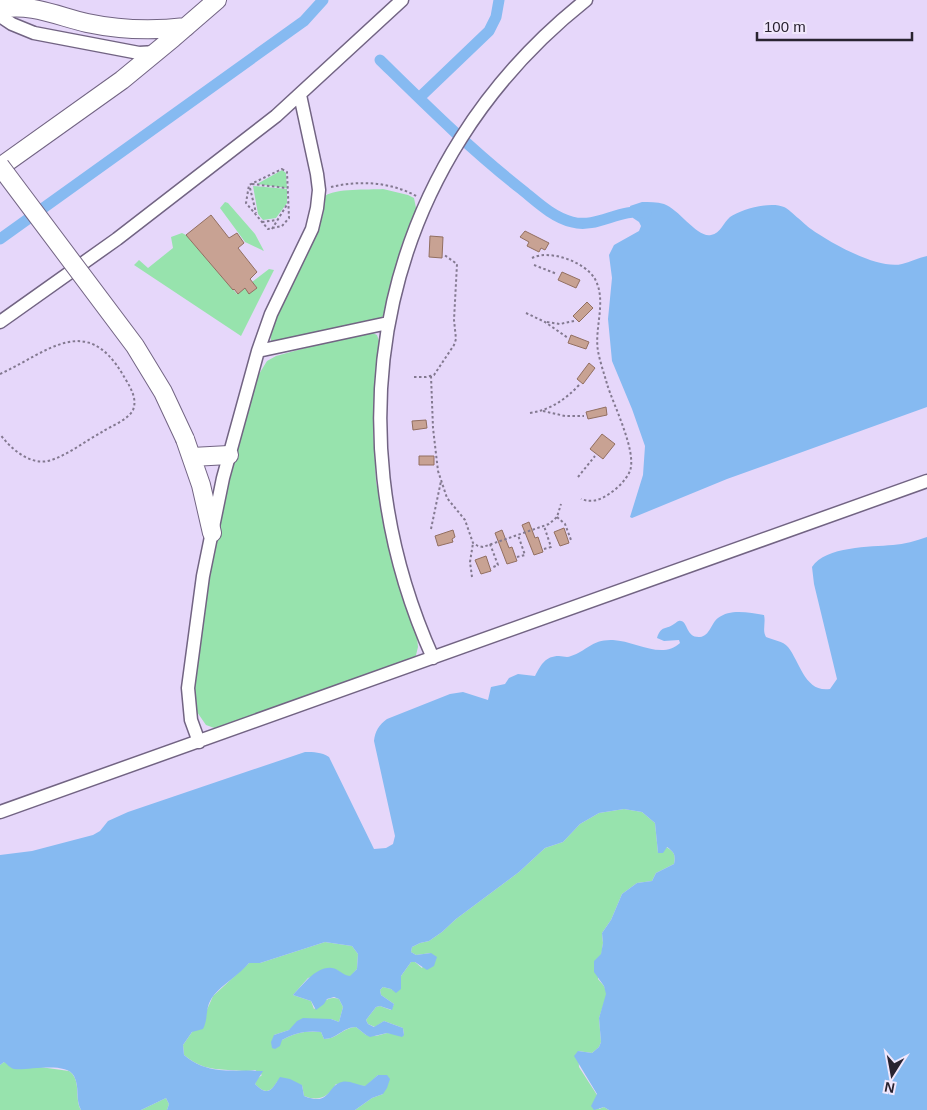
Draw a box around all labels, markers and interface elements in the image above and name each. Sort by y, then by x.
scale bar [757,10,912,42]
text: 100 m [764,18,806,35]
north arrow [867,1050,917,1100]
text: N [883,1079,896,1097]

